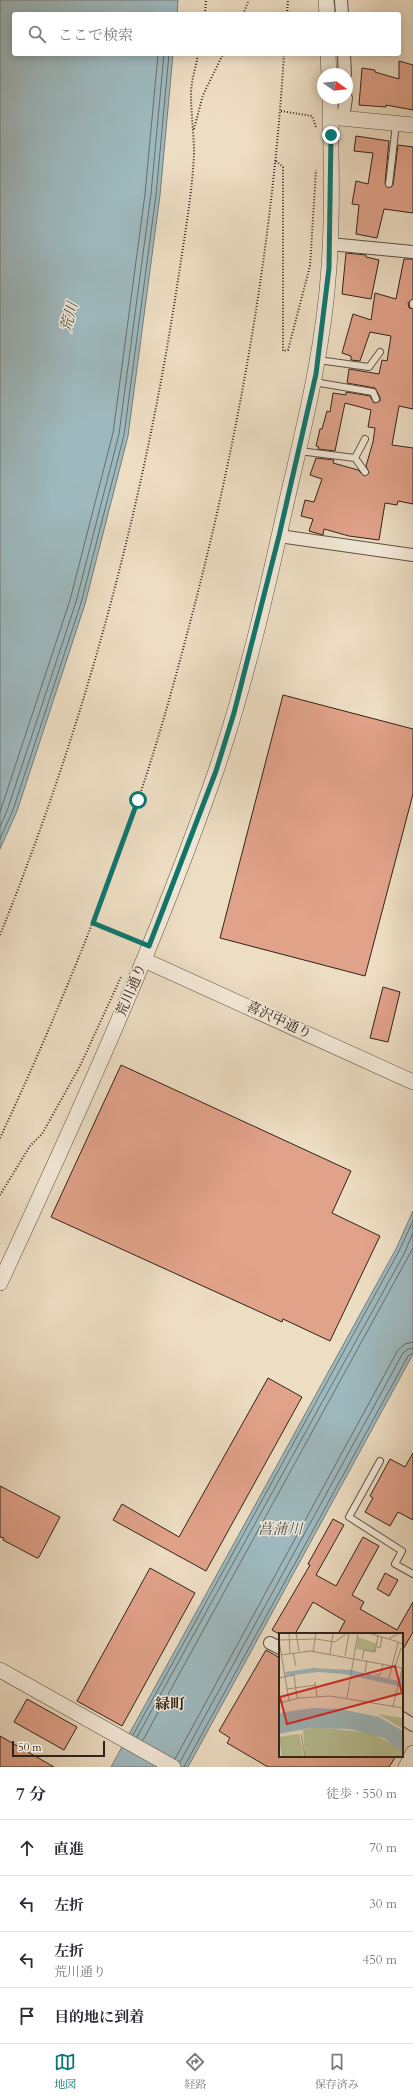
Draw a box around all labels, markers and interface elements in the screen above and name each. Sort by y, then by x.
search box [12,12,401,56]
icon: search [26,23,48,45]
text: ここで検索 [58,25,133,45]
north arrow [317,68,353,104]
route end [322,126,340,144]
water label: 荒川 [55,298,83,334]
route start [129,791,147,809]
street label: 荒川通り [111,961,151,1019]
street label: 喜沢中通り [243,997,315,1043]
water label: 菖蒲川 [257,1519,304,1539]
inset map [279,1633,403,1757]
district label: 緑町 [155,1694,185,1714]
scale bar [12,1739,105,1758]
text: 50 m [18,1740,42,1755]
text: 7 分 [16,1783,46,1806]
text: 徒歩 · 550 m [326,1785,397,1803]
icon: ahead [16,1837,38,1859]
text: 直進 [54,1839,84,1859]
text: 70 m [369,1839,397,1857]
icon: left [16,1893,38,1915]
text: 左折 [54,1895,84,1915]
text: 30 m [369,1895,397,1913]
text: 左折 [54,1941,84,1961]
icon: left [16,1949,38,1971]
text: 450 m [363,1951,397,1969]
text: 荒川通り [54,1963,106,1981]
icon: arrive [16,2005,38,2027]
text: 目的地に到着 [54,2007,144,2027]
tab: 地図 [54,2051,76,2092]
tab: 経路 [184,2051,206,2092]
tab: 保存済み [315,2051,359,2092]

